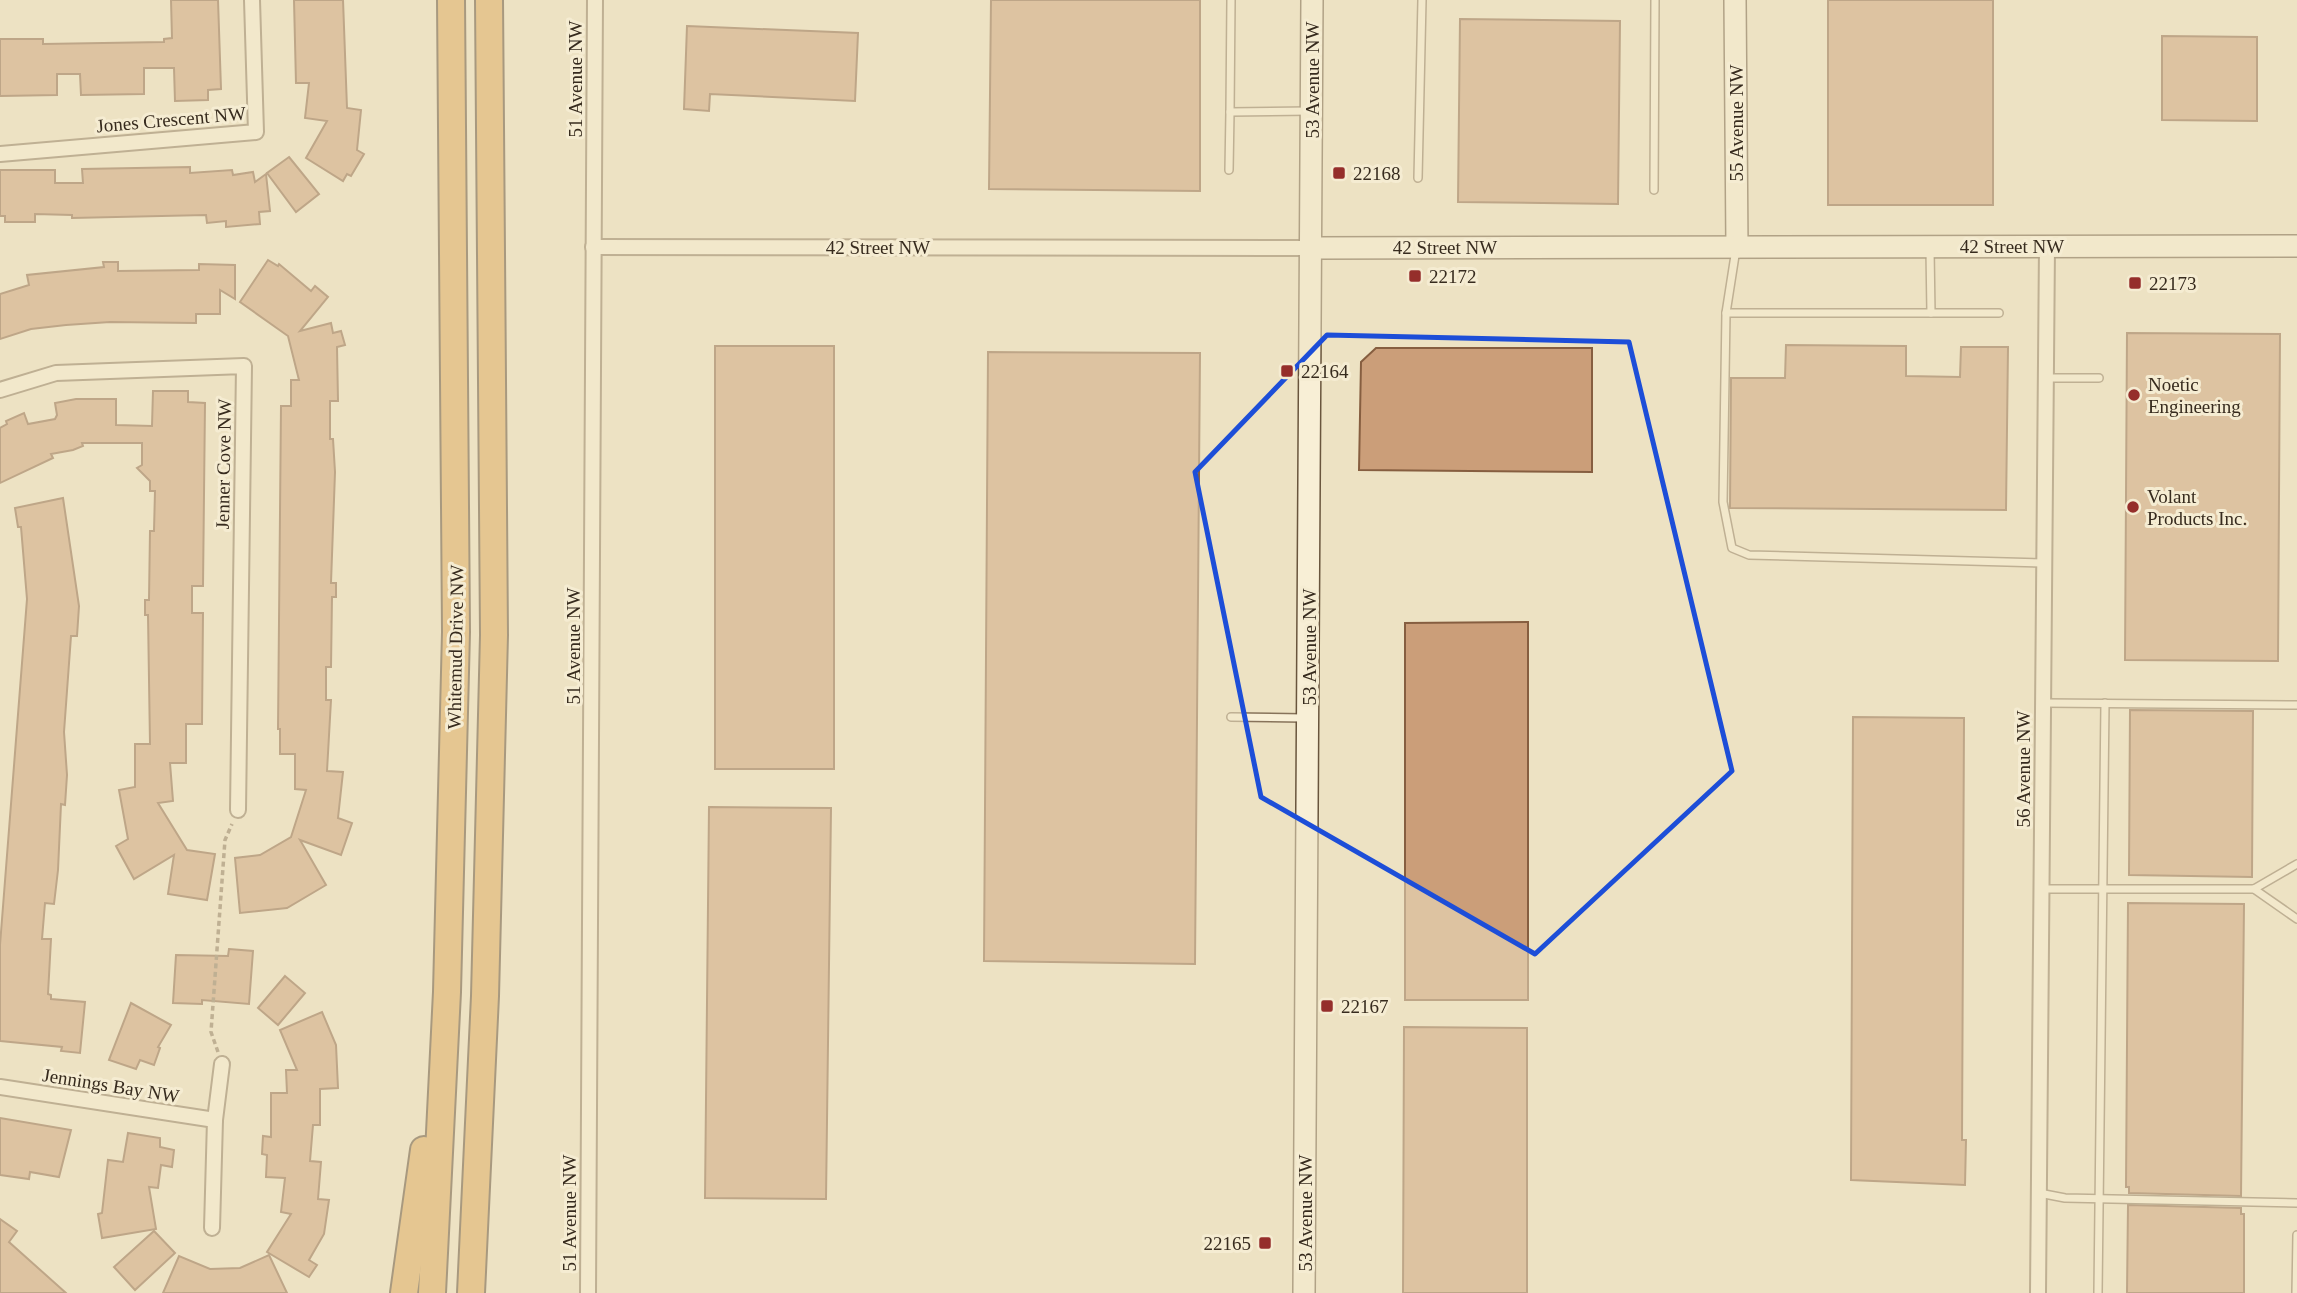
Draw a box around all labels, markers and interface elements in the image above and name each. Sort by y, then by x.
street label: 51 Avenue NW [565,21,586,137]
street label: 53 Avenue NW [1302,22,1323,138]
street label: 55 Avenue NW [1726,65,1747,181]
street label: Jones Crescent NW [95,103,247,136]
place label: 22168 [1353,163,1401,184]
marker: 22168 [1331,165,1347,181]
street label: 42 Street NW [1960,236,2064,257]
street label: 42 Street NW [826,237,930,258]
street label: 42 Street NW [1393,237,1497,258]
place label: 22172 [1429,266,1477,287]
marker: 22172 [1407,268,1423,284]
place label: 22173 [2149,273,2197,294]
marker: 22173 [2127,275,2143,291]
place label: 22164 [1301,361,1349,382]
marker: 22164 [1279,363,1295,379]
place label: Noetic Engineering [2148,374,2241,417]
marker: Noetic Engineering [2126,387,2142,403]
street label: Jenner Cove NW [212,398,235,530]
place label: Volant Products Inc. [2147,486,2247,529]
marker: Volant Products Inc. [2125,499,2141,515]
street label: Whitemud Drive NW [444,564,467,729]
street label: 51 Avenue NW [563,588,584,704]
street label: 53 Avenue NW [1299,589,1320,705]
street label: 56 Avenue NW [2013,711,2034,827]
place label: 22167 [1341,996,1389,1017]
marker: 22167 [1319,998,1335,1014]
street label: Jennings Bay NW [41,1064,181,1107]
street label: 51 Avenue NW [559,1155,580,1271]
street label: 53 Avenue NW [1295,1155,1316,1271]
place label: 22165 [1204,1233,1251,1254]
marker: 22165 [1257,1235,1273,1251]

